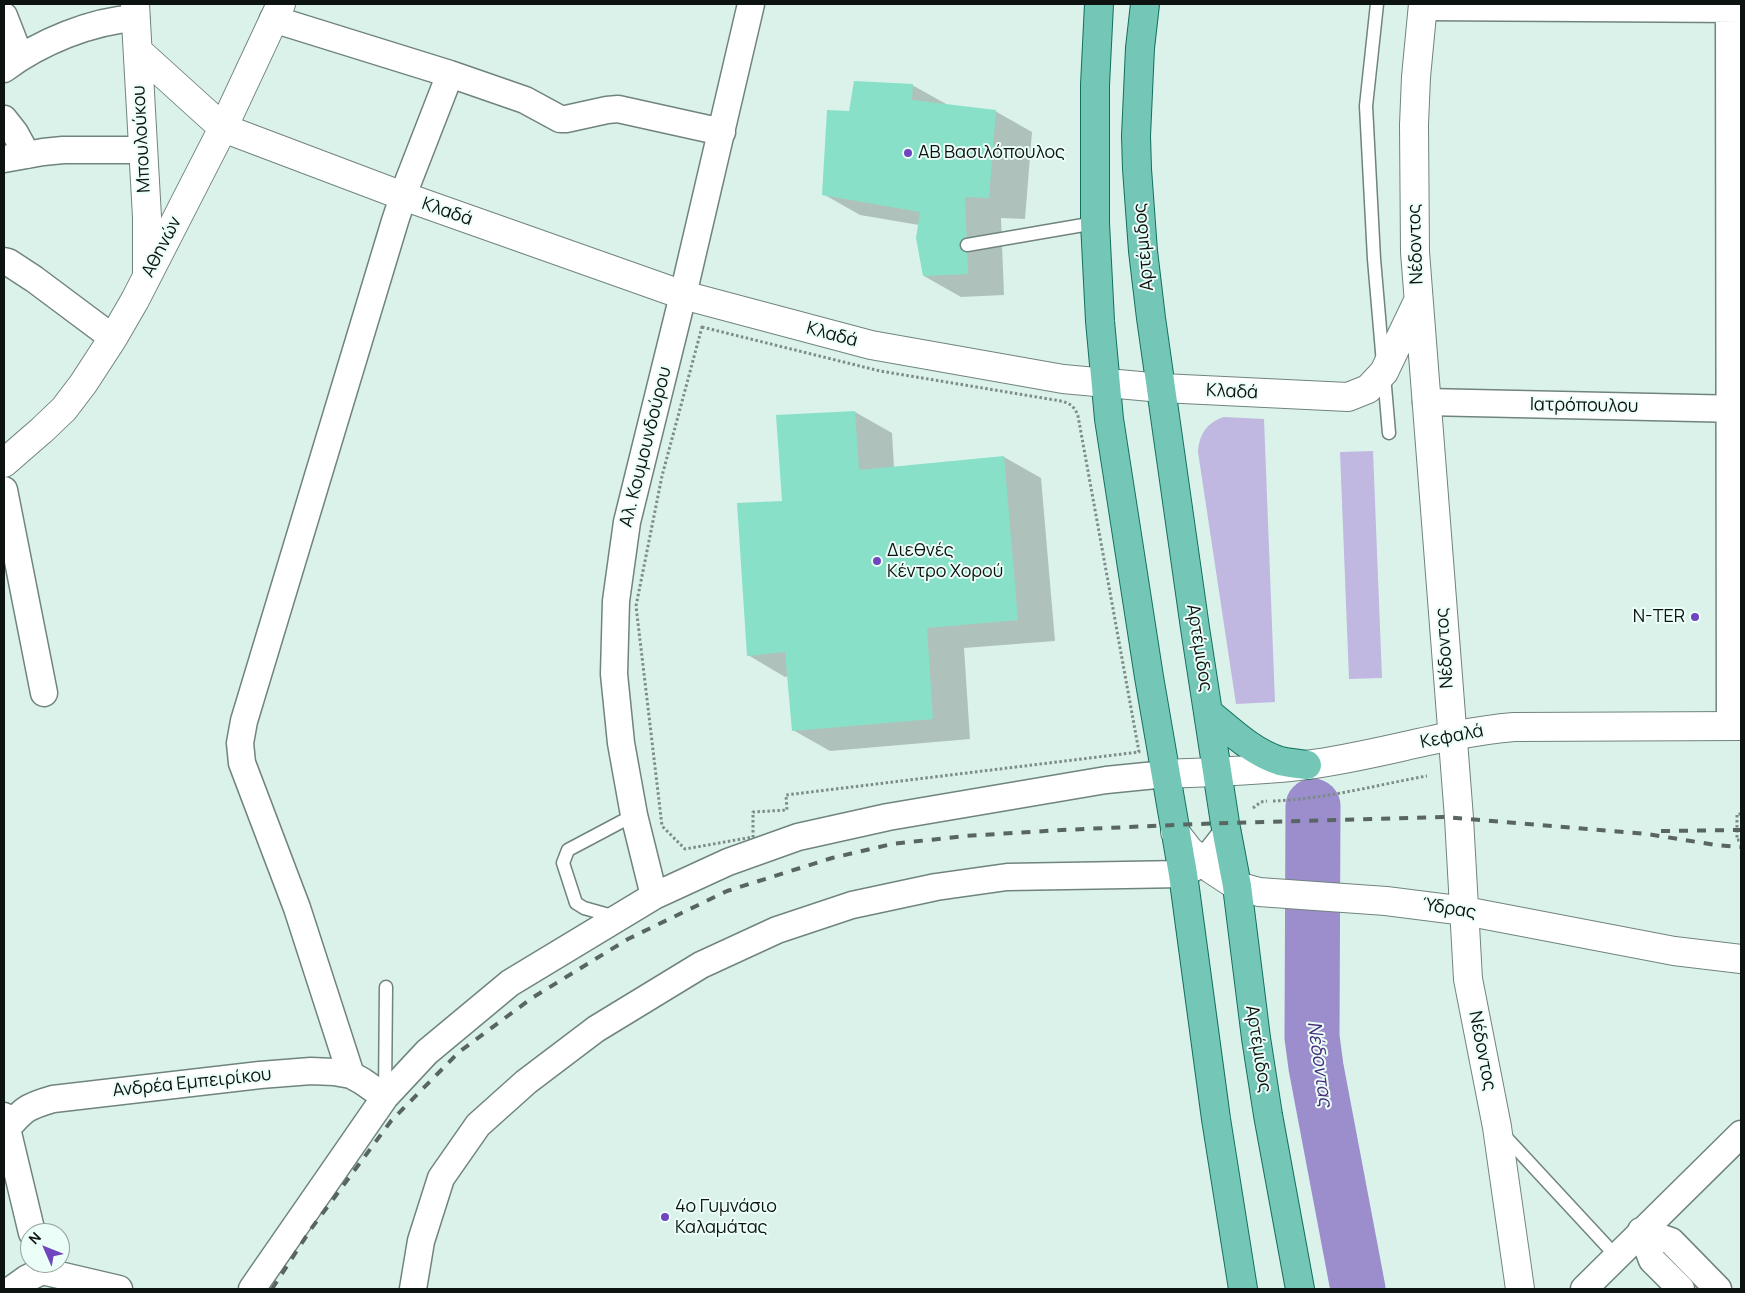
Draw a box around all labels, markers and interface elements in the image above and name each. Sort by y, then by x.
street label: Μπουλούκου [128,85,156,193]
place label: ΑΒ Βασιλόπουλος [918,142,1065,164]
marker: ΑΒ Βασιλόπουλος [902,147,914,159]
street label: Κλαδά [419,193,475,231]
street label: Αρτέμιδος [1129,202,1159,292]
street label: Νέδοντος [1404,203,1428,285]
street label: Αθηνών [138,213,186,281]
street label: Κλαδά [804,318,860,352]
street label: Αλ. Κουμουνδούρου [616,365,676,529]
street label: Κλαδά [1205,380,1259,404]
street label: Ιατρόπουλου [1530,394,1638,418]
place label: Διεθνές Κέντρο Χορού [887,540,1003,582]
marker: Διεθνές Κέντρο Χορού [871,555,883,567]
street label: Αρτέμιδος [1181,603,1217,693]
place label: N-TER [1633,606,1685,628]
street label: Νέδοντος [1431,607,1459,689]
marker: N-TER [1689,611,1701,623]
street label: Κεφαλά [1419,720,1485,754]
street label: Ύδρας [1421,894,1477,924]
street label: Αρτέμιδος [1240,1004,1276,1094]
street label: Νέδοντος [1464,1009,1500,1093]
water label: Νέδoντας [1302,1020,1336,1108]
street label: Ανδρέα Εμπειρίκου [112,1064,272,1102]
place label: 4ο Γυμνάσιο Καλαμάτας [675,1196,777,1238]
marker: 4ο Γυμνάσιο Καλαμάτας [659,1211,671,1223]
north arrow [20,1223,70,1273]
text: N [24,1228,45,1248]

